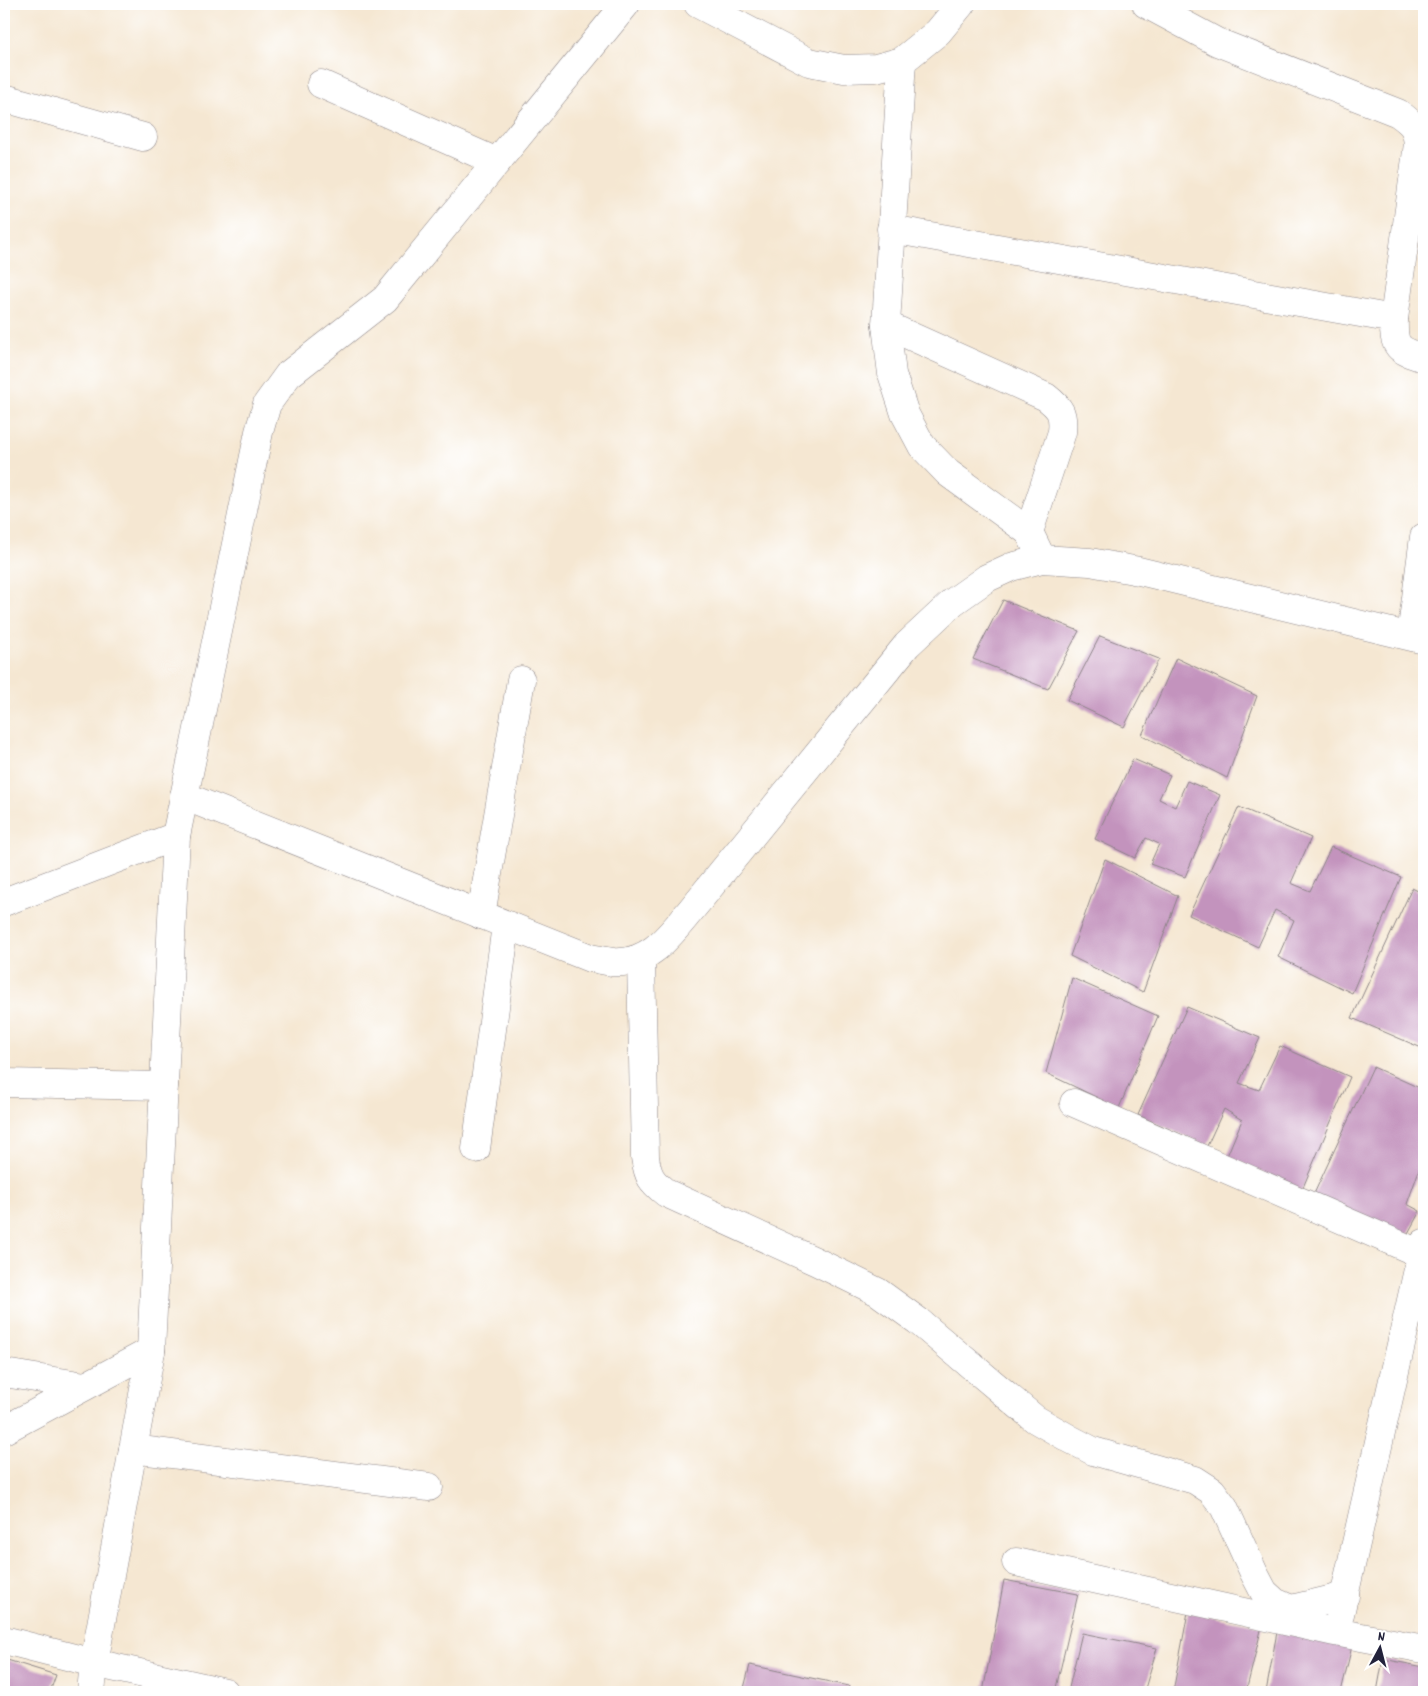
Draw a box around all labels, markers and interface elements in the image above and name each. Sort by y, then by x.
north arrow [1356,1624,1406,1674]
text: N [1377,1627,1386,1647]

